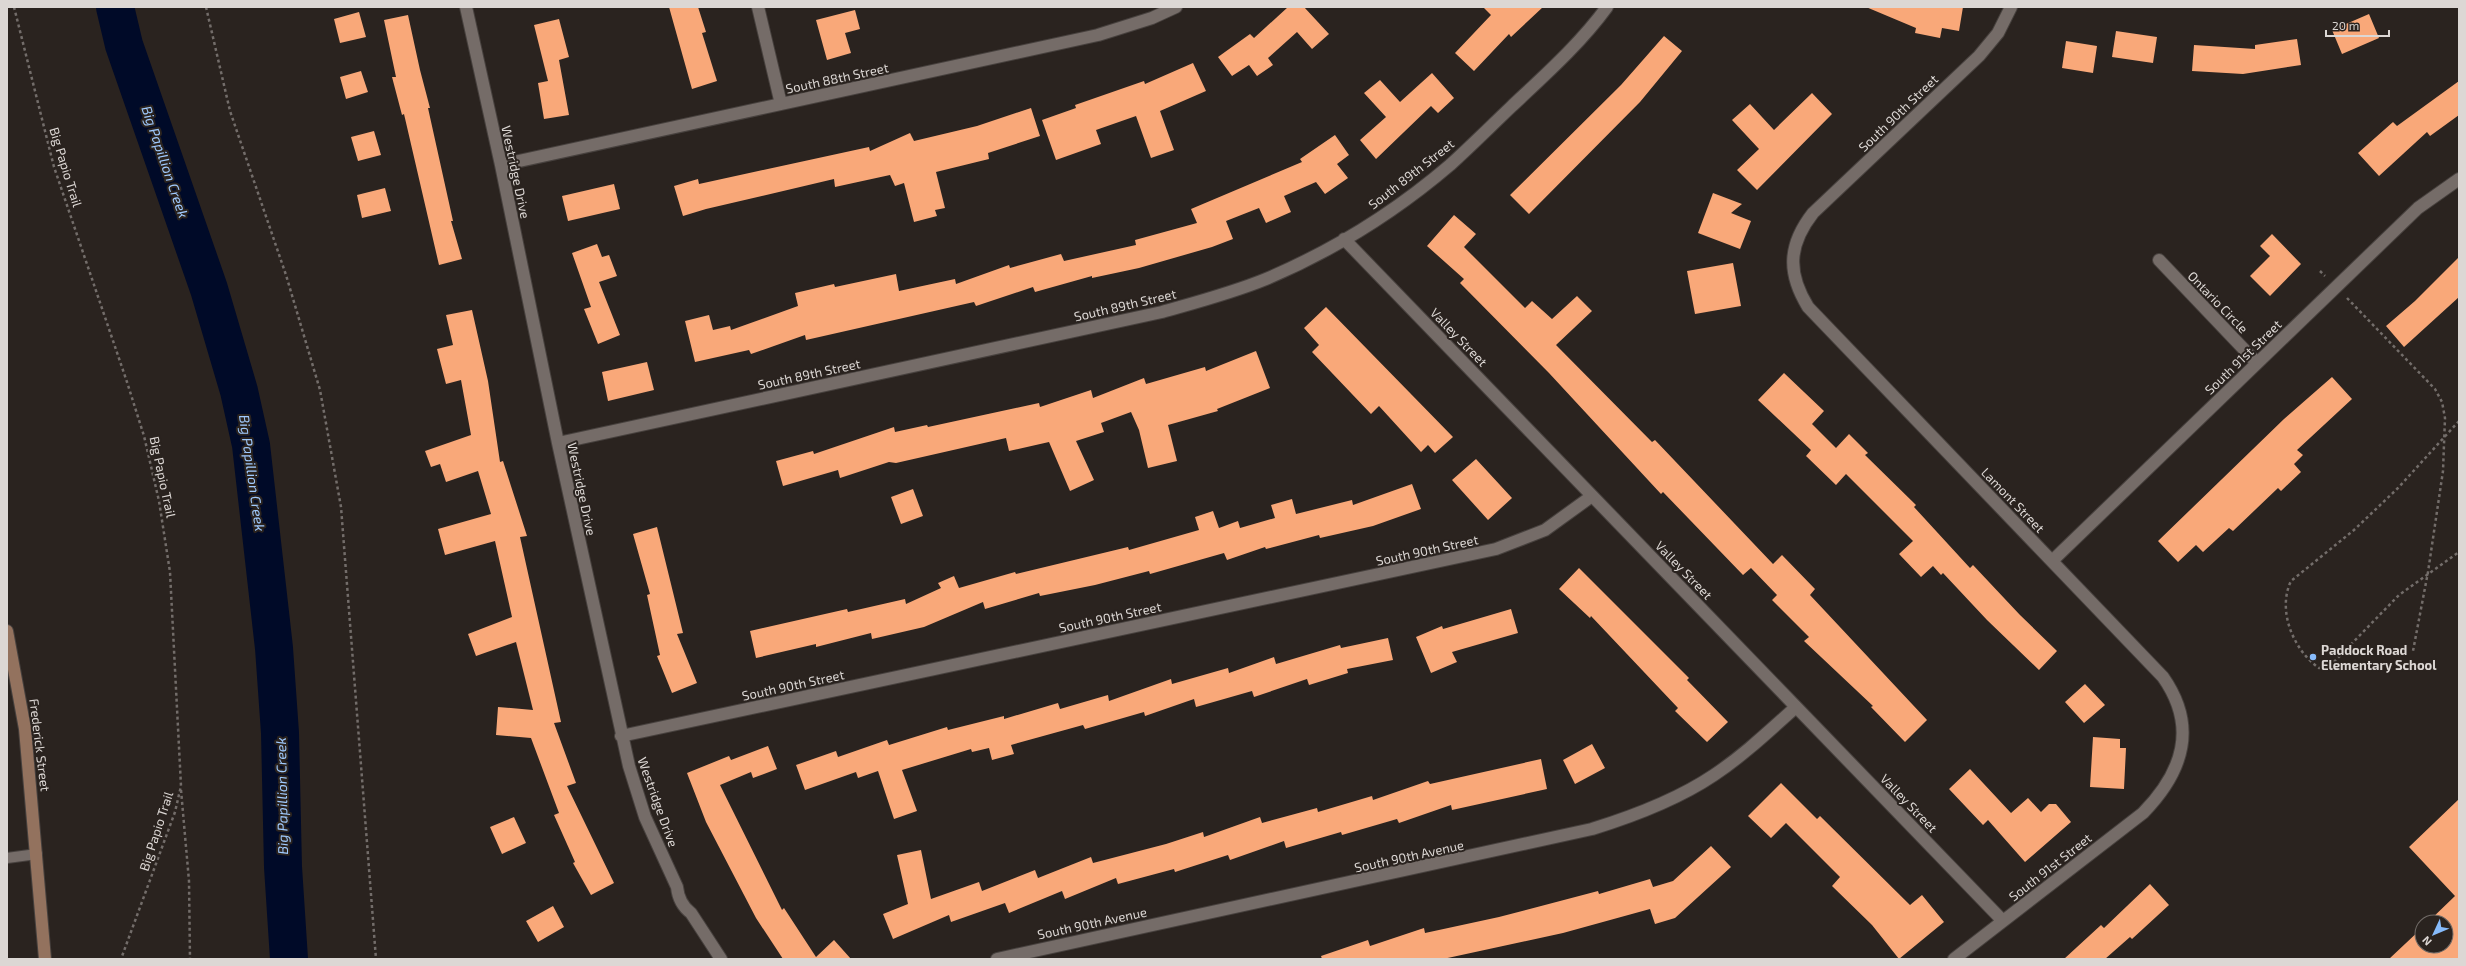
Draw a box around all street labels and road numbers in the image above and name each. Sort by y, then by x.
street label: South 88th Street [784,59,890,97]
street label: South 90th Street [1855,71,1941,155]
street label: Westridge Drive [498,124,534,220]
street label: Big Papio Trail [46,125,86,209]
street label: South 89th Street [1365,136,1457,212]
street label: Ontario Circle [2184,268,2252,336]
street label: South 89th Street [1072,285,1178,325]
street label: Valley Street [1427,304,1491,370]
street label: South 91st Street [2201,316,2285,398]
street label: South 89th Street [756,355,862,393]
street label: Big Papio Trail [147,435,179,519]
street label: Westridge Drive [564,441,600,537]
street label: Lamont Street [1978,464,2048,536]
street label: South 90th Street [1374,531,1480,569]
street label: Valley Street [1652,537,1716,603]
street label: South 90th Street [1057,598,1163,636]
street label: South 90th Street [740,666,846,704]
street label: Frederick Street [26,698,54,792]
street label: Westridge Drive [634,755,682,849]
street label: Valley Street [1877,770,1941,836]
street label: Big Papio Trail [136,789,176,873]
street label: South 91st Street [2005,830,2095,904]
street label: South 90th Avenue [1353,837,1465,875]
street label: South 90th Avenue [1036,904,1148,942]

